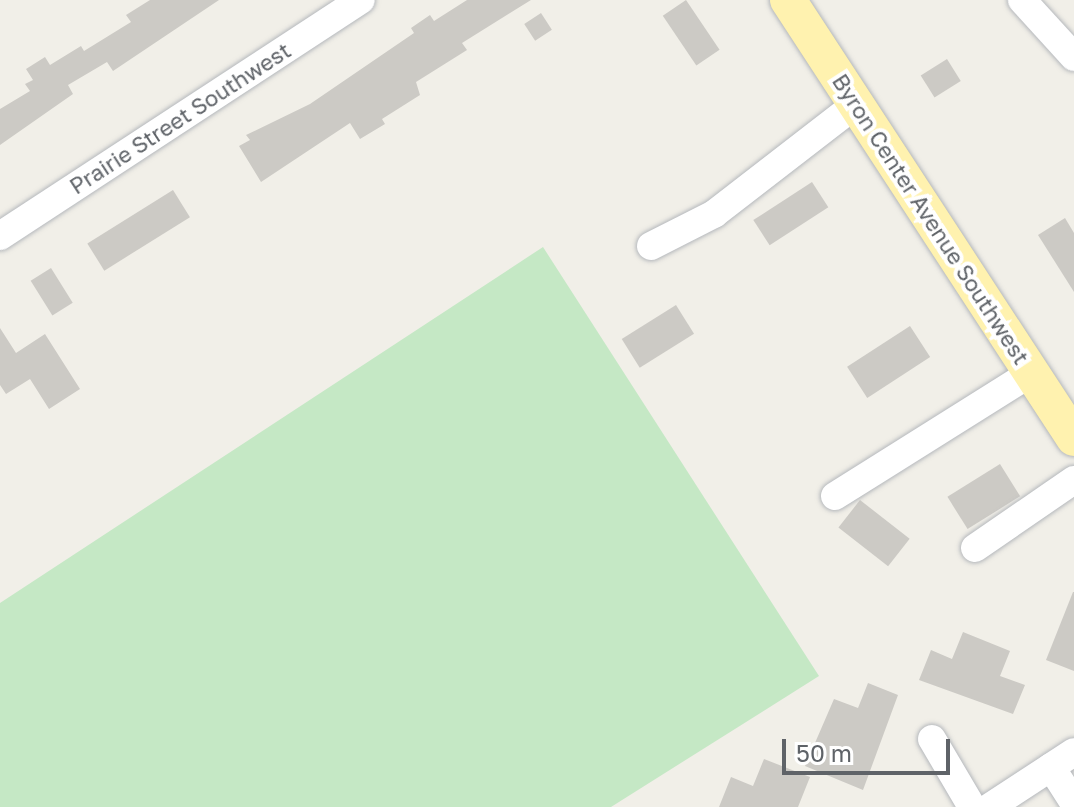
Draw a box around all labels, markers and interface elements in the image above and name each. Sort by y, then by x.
street label: Prairie Street Southwest [65,37,295,199]
street label: Byron Center Avenue Southwest [827,69,1035,369]
scale bar [786,723,954,773]
text: 50 m [796,738,852,767]

